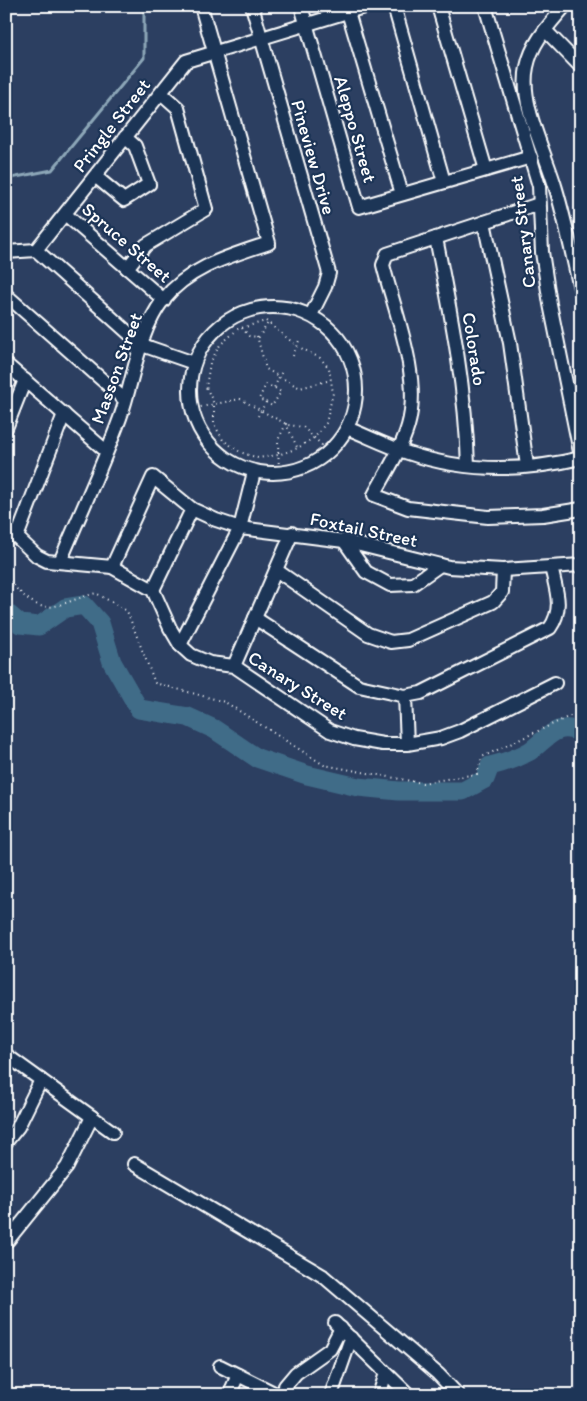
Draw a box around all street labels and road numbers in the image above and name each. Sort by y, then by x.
street label: Aleppo Street [329,73,382,185]
street label: Pringle Street [68,74,155,177]
street label: Pineview Drive [286,97,341,217]
street label: Canary Street [504,175,541,289]
street label: Spruce Street [77,197,176,287]
street label: Masson Street [86,309,147,427]
street label: Colorado [457,311,492,387]
street label: Foxtail Street [308,507,420,552]
street label: Canary Street [244,646,352,725]

